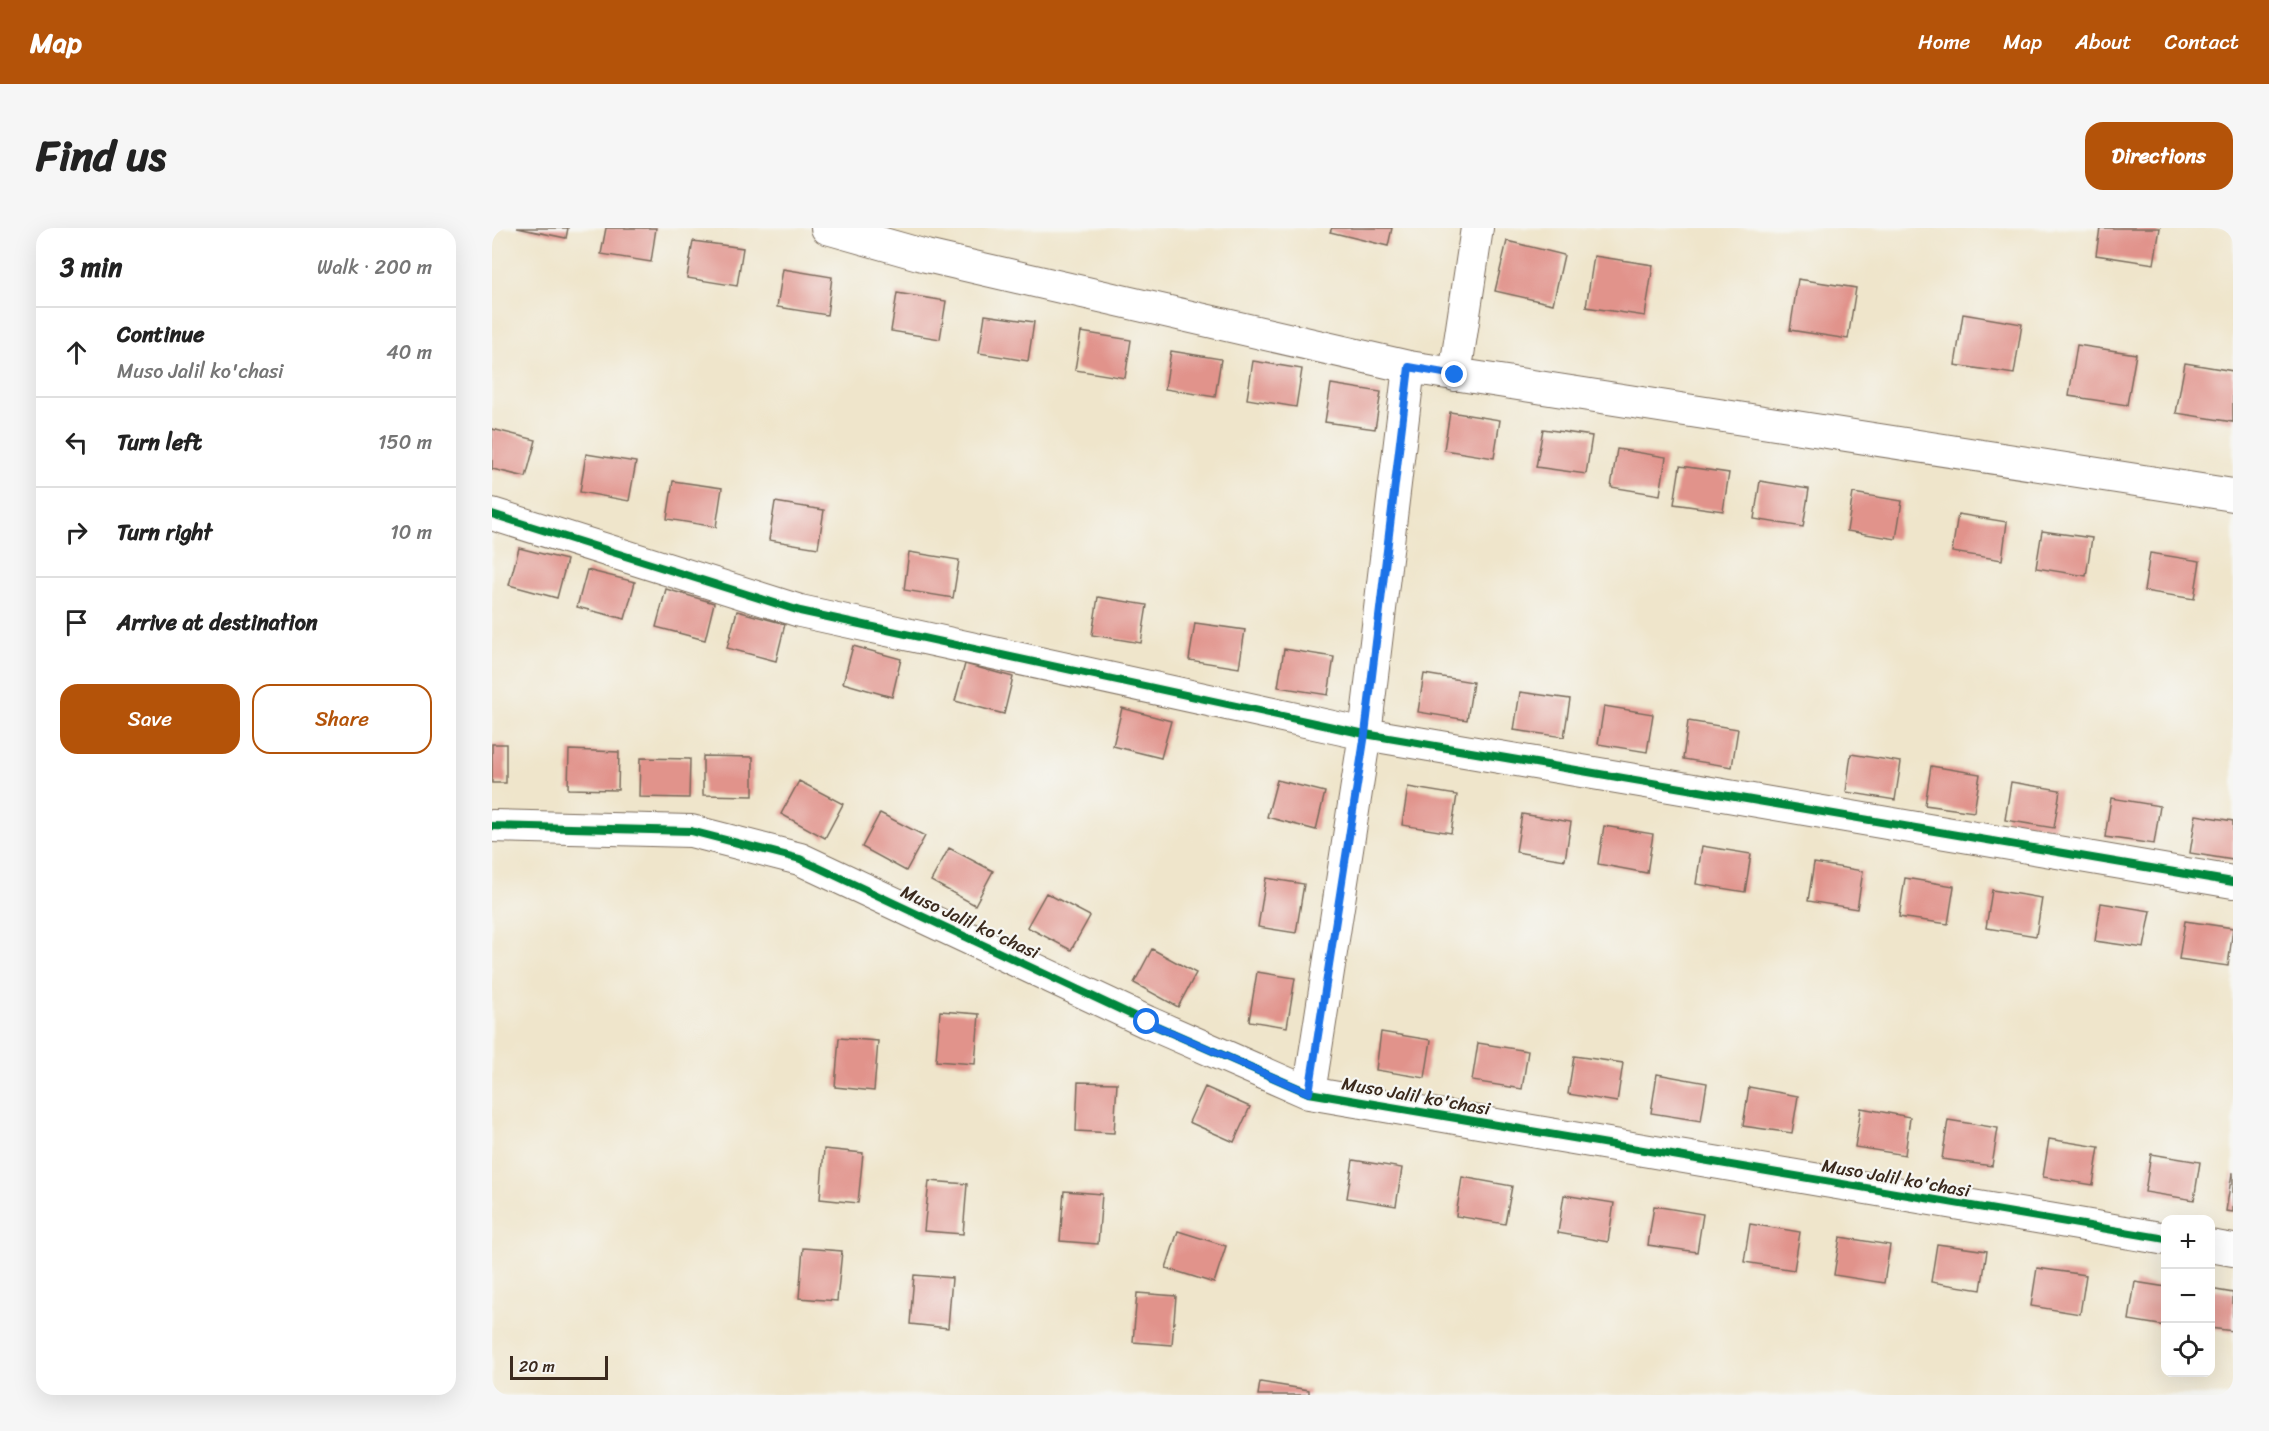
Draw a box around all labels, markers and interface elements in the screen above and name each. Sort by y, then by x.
text: Map [30,18,82,67]
text: Home [1918,23,1970,61]
text: Map [2003,23,2042,61]
text: About [2075,23,2132,61]
text: Contact [2165,23,2239,61]
text: Find us [36,119,166,193]
button: Directions [2085,122,2233,190]
text: 3 min [60,244,122,290]
text: Walk · 200 m [317,250,432,285]
text: Continue [117,315,205,354]
text: 40 m [386,335,432,370]
icon: ahead [60,336,93,369]
text: Muso Jalil ko'chasi [117,354,284,389]
route end [1441,361,1467,387]
text: Turn left [117,423,202,462]
text: 150 m [378,425,432,460]
icon: left [60,426,93,459]
text: Turn right [117,513,212,552]
text: 10 m [390,515,432,550]
icon: right [60,516,93,549]
text: Arrive at destination [117,603,318,642]
icon: arrive [60,606,93,639]
button: Save [60,684,240,754]
button: Share [252,684,432,754]
street label: Muso Jalil ko'chasi [895,876,1046,969]
route start [1133,1008,1159,1034]
street label: Muso Jalil ko'chasi [1339,1067,1494,1125]
street label: Muso Jalil ko'chasi [1819,1149,1974,1207]
map controls [2161,1215,2215,1377]
button: + [2161,1215,2215,1269]
button: − [2161,1269,2215,1323]
button: locate [2161,1323,2215,1377]
text: 20 m [519,1352,555,1381]
scale bar [510,1353,608,1380]

